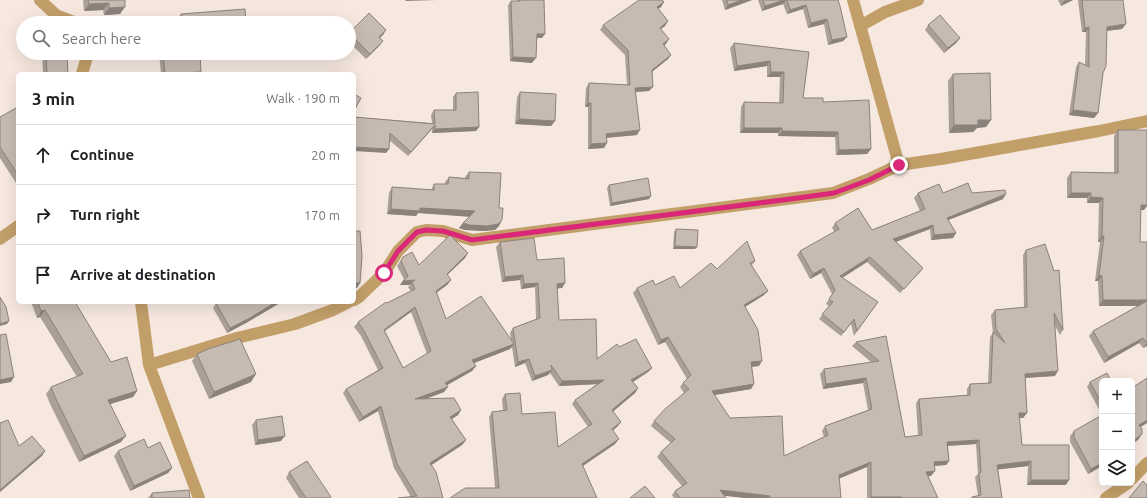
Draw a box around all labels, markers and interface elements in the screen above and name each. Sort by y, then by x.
search box [16,16,356,60]
icon: search [30,27,52,49]
text: Search here [62,30,141,47]
text: 3 min [32,89,75,108]
text: Walk · 190 m [266,91,340,105]
icon: ahead [32,144,54,166]
text: Continue [70,146,134,163]
text: 20 m [311,148,340,162]
route end [890,156,908,174]
icon: right [32,204,54,226]
text: Turn right [70,206,140,223]
text: 170 m [304,208,340,222]
icon: arrive [32,264,54,286]
route start [375,264,393,282]
text: Arrive at destination [70,266,216,283]
map controls [1099,378,1135,486]
button: + [1099,378,1135,414]
button: − [1099,414,1135,450]
button: layers [1099,450,1135,486]

